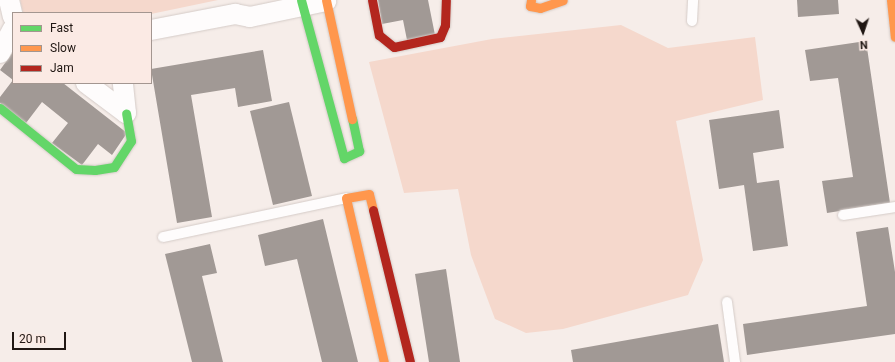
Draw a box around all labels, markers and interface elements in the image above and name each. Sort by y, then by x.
legend [12,12,152,84]
north arrow [843,12,883,52]
text: Fast [50,21,73,35]
text: N [859,38,868,51]
text: Slow [50,41,76,55]
text: Jam [50,61,74,75]
scale bar [14,324,68,350]
text: 20 m [19,332,46,346]

